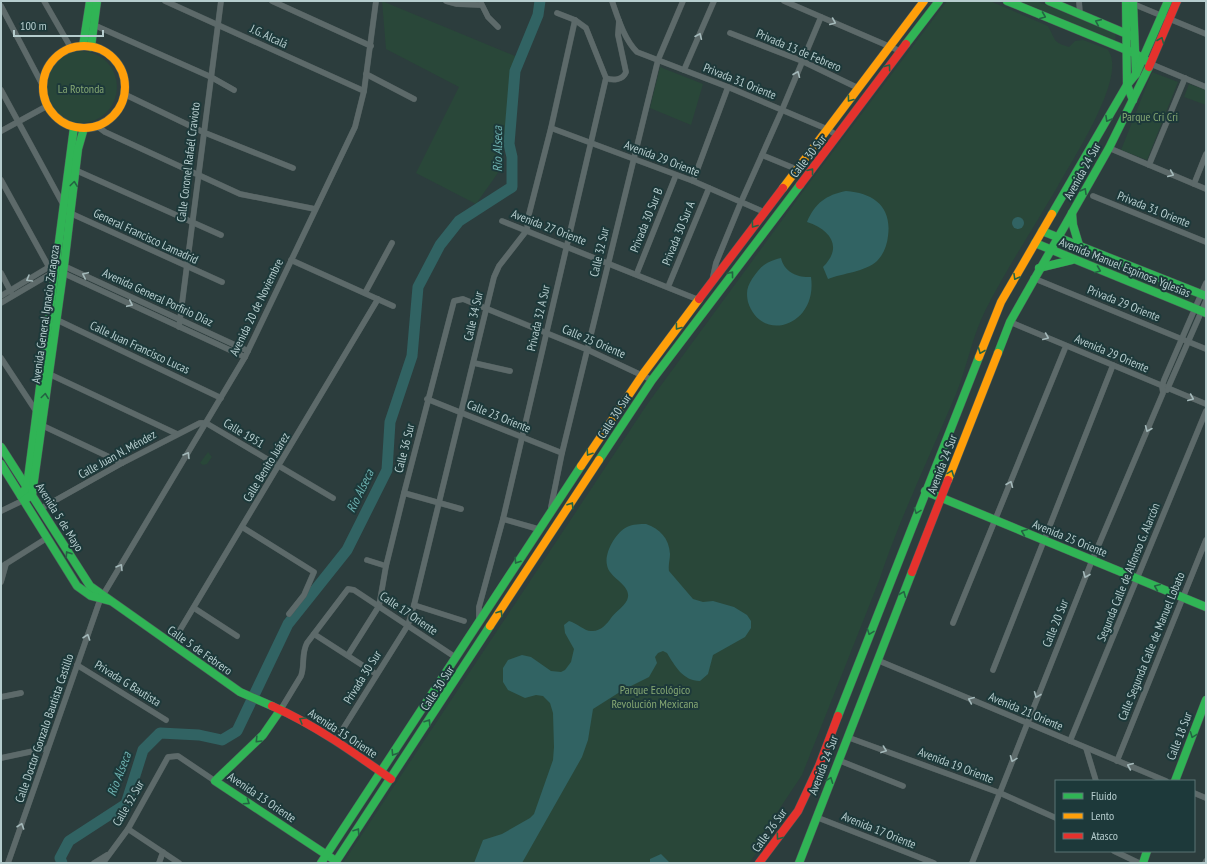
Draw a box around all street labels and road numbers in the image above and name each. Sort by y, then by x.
street label: J.G. Alcalá [247,20,290,51]
street label: Privada 13 de Febrero [754,25,844,75]
street label: Privada 31 Oriente [701,60,779,102]
street label: Calle Coronel Rafaél Cravioto [173,101,203,223]
street label: Calle 30 Sur [787,131,830,180]
street label: Avenida 29 Oriente [622,137,702,179]
street label: Avenida 24 Sur [1060,139,1104,202]
street label: Privada 30 Sur B [626,185,666,254]
street label: Privada 31 Oriente [1115,188,1193,230]
street label: Privada 30 Sur A [658,198,698,267]
street label: General Francisco Lamadrid [91,205,201,267]
street label: Avenida 27 Oriente [509,206,589,248]
street label: Calle 32 Sur [586,225,612,278]
street label: Avenida Manuel Espinosa Yglesias [1057,234,1193,300]
street label: Avenida General Ignacio Zaragoza [28,244,62,384]
street label: Avenida 20 de Noviembre [226,256,286,358]
street label: Avenida General Porfirio Díaz [100,265,216,329]
street label: Privada 29 Oriente [1085,282,1163,324]
street label: Privada 32 A Sur [523,283,553,353]
street label: Calle 34 Sur [460,289,486,342]
street label: Calle Juan Francisco Lucas [88,317,192,377]
street label: Calle 25 Oriente [560,321,628,361]
street label: Avenida 29 Oriente [1072,331,1152,375]
street label: Calle 30 Sur [594,390,634,441]
street label: Calle 23 Oriente [465,396,533,436]
street label: Calle 1951 [221,415,267,451]
street label: Calle 36 Sur [391,421,418,474]
street label: Calle Juan N. Méndez [76,426,158,482]
street label: Calle Benito Juárez [239,430,293,504]
street label: Avenida 24 Sur [924,432,960,496]
street label: Avenida 5 de Mayo [33,480,87,554]
street label: Segunda Calle de Alfonso G. Alarcón [1093,501,1163,643]
street label: Avenida 25 Oriente [1030,516,1110,560]
street label: Calle Segunda Calle de Manuel Lobato [1114,570,1188,722]
street label: Calle 17 Oriente [377,588,441,638]
street label: Calle 20 Sur [1039,596,1072,649]
street label: Calle 5 de Febrero [165,622,235,678]
street label: Privada 30 Sur [340,647,385,706]
street label: Calle Doctor Gonzalo Bautista Castillo [11,652,77,804]
street label: Privada G Bautista [92,657,164,709]
street label: Calle 30 Sur [417,662,457,713]
street label: Avenida 21 Oriente [986,689,1066,733]
street label: Avenida 15 Oriente [306,705,380,761]
street label: Calle 18 Sur [1163,709,1195,762]
street label: Avenida 24 Sur [805,733,841,797]
street label: Avenida 19 Oriente [916,744,996,786]
street label: Avenida 13 Oriente [225,769,299,825]
street label: Calle 32 Sur [109,777,147,828]
street label: Calle 26 Sur [748,805,790,855]
street label: Avenida 17 Oriente [840,808,918,852]

